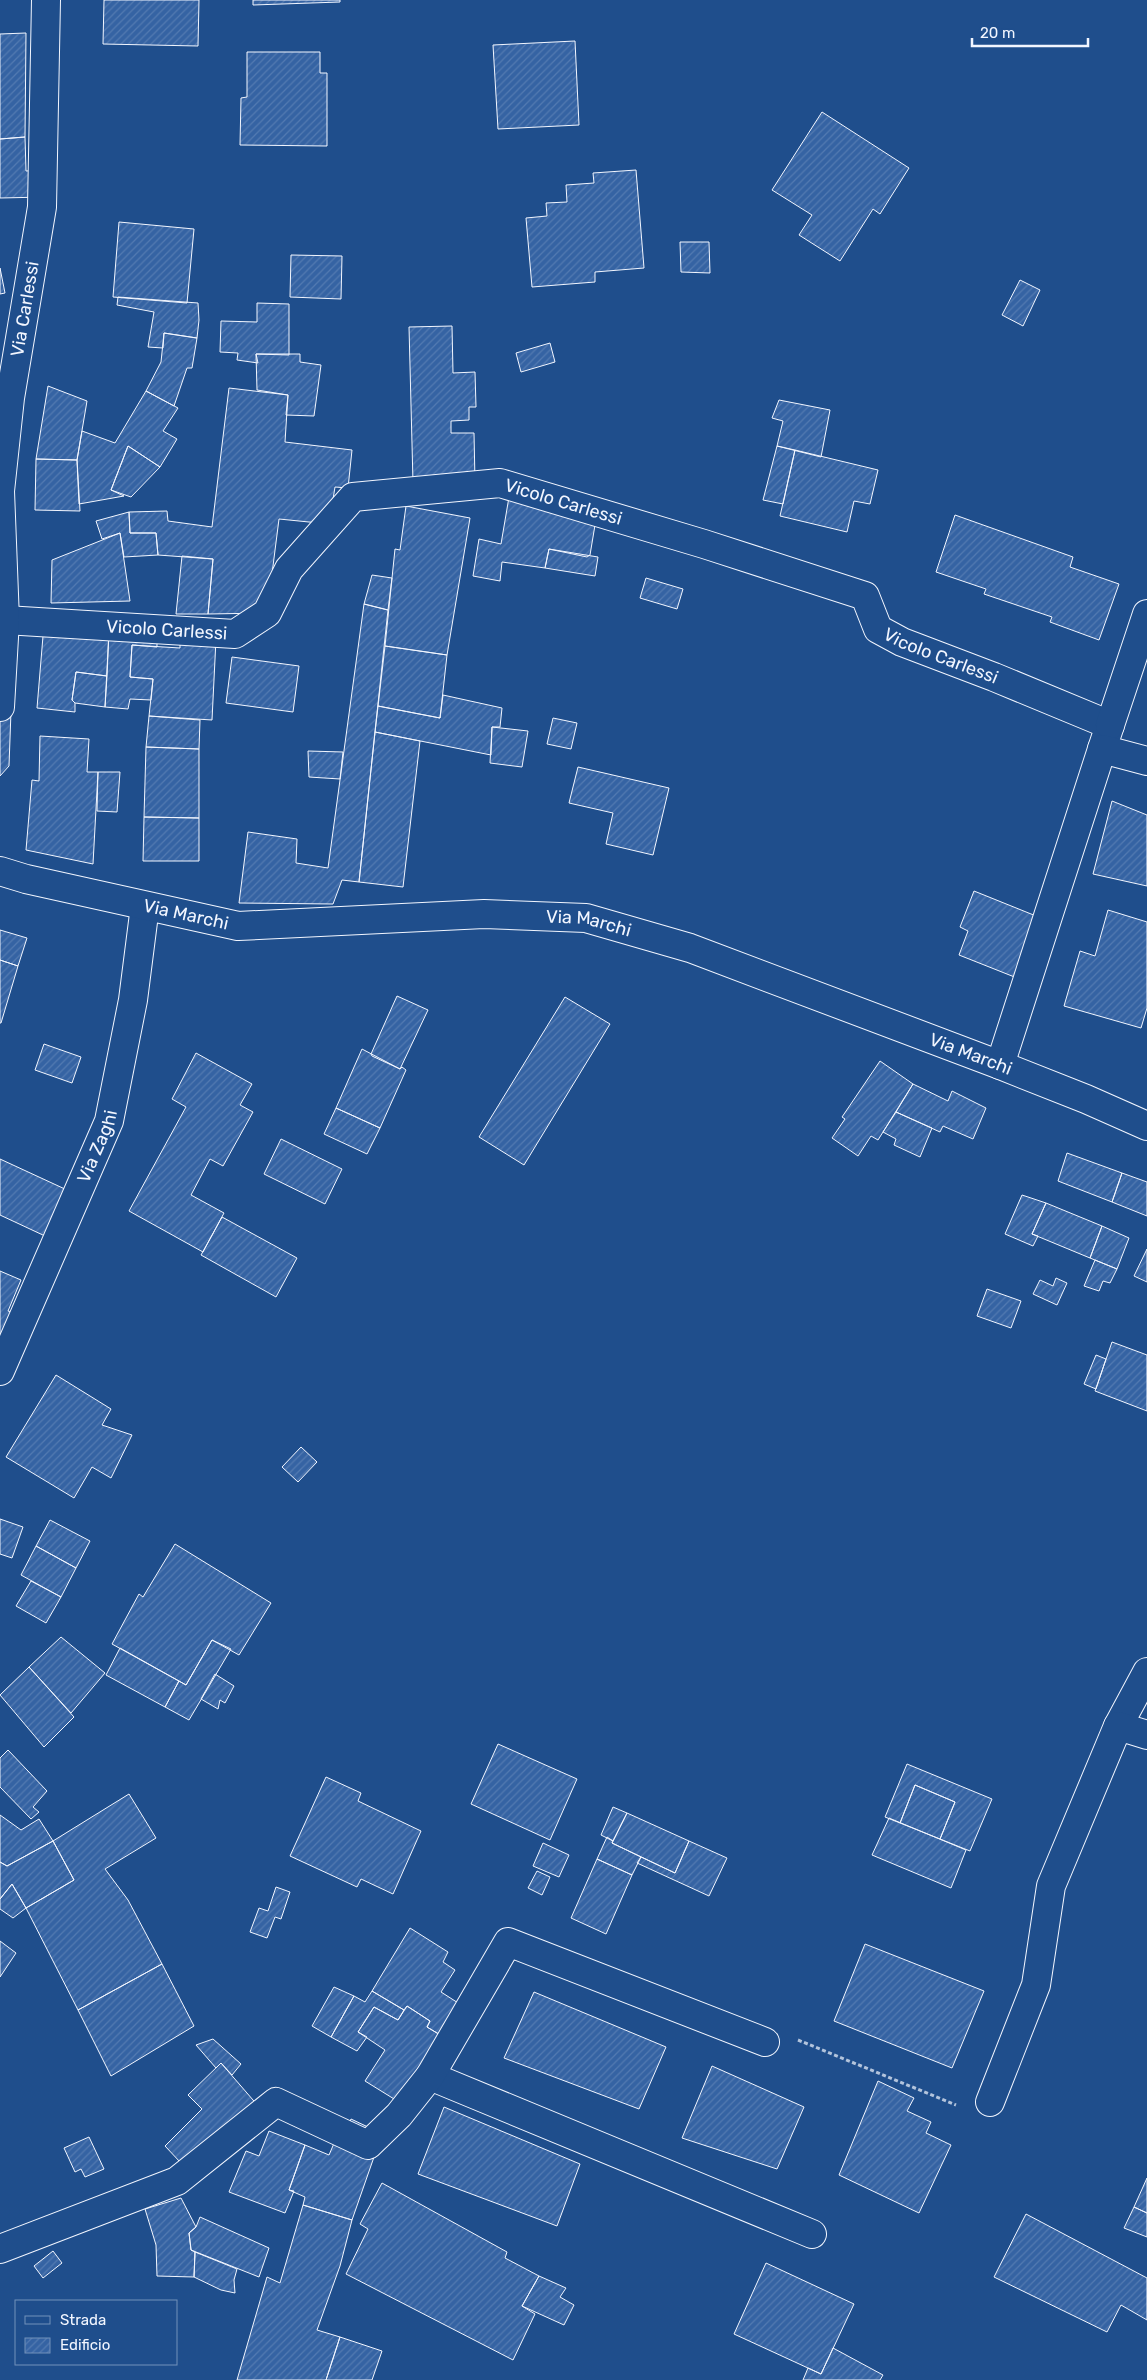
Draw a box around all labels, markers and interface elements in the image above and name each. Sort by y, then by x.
scale bar [972,15,1088,47]
text: 20 m [980,24,1015,42]
street label: Via Carlessi [6,260,44,358]
street label: Vicolo Carlessi [502,474,625,530]
street label: Vicolo Carlessi [105,615,228,645]
street label: Vicolo Carlessi [880,623,1001,689]
street label: Via Marchi [141,894,231,935]
street label: Via Marchi [546,905,634,941]
street label: Via Marchi [926,1028,1015,1080]
street label: Via Zaghi [72,1108,122,1186]
legend [15,2300,178,2365]
text: Strada [60,2311,106,2329]
text: Edificio [60,2336,110,2354]

